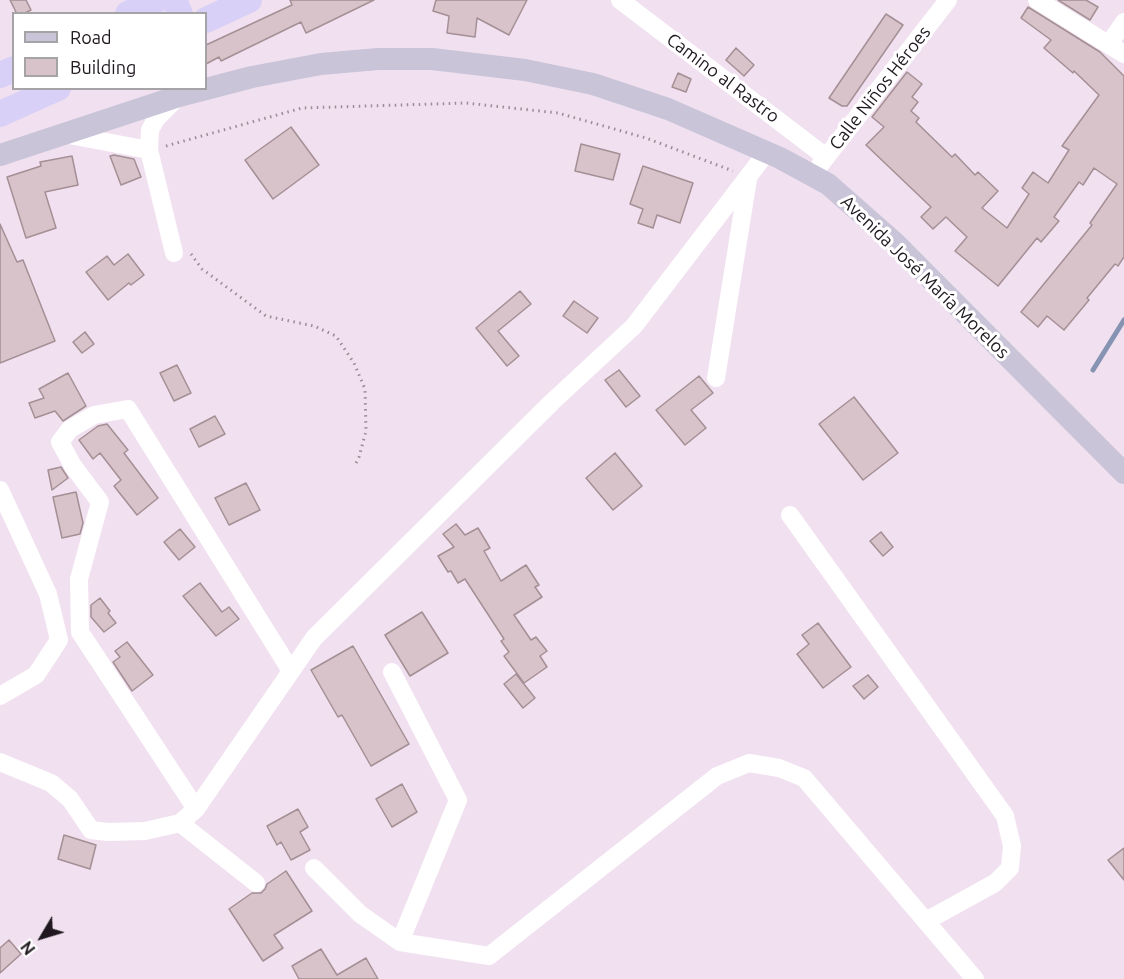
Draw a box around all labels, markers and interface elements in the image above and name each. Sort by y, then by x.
legend [12,12,207,90]
street label: Calle Niños Héroes [825,22,935,154]
text: Road [70,27,112,47]
street label: Camino al Rastro [662,28,784,128]
text: Building [70,57,136,77]
street label: Avenida José María Morelos [836,191,1014,363]
north arrow [12,907,72,967]
text: N [17,938,39,958]

